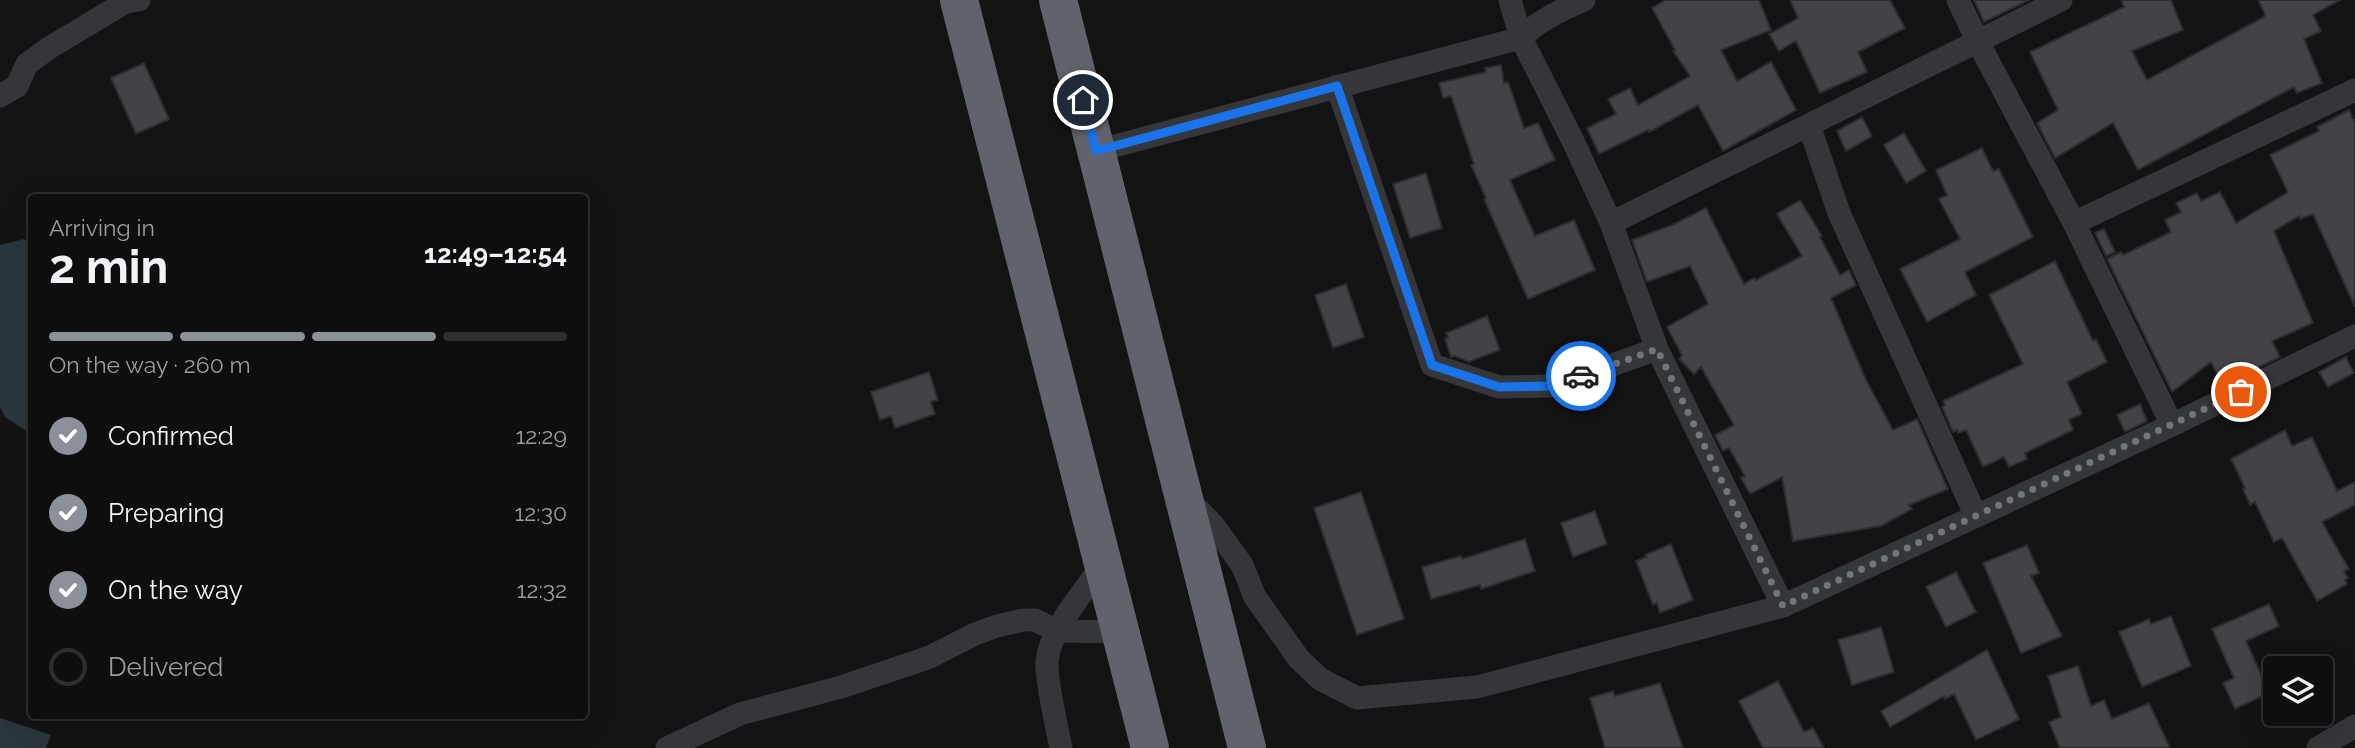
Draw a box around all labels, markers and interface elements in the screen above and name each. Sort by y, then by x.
pin [1053,70,1113,130]
icon: home [1064,81,1102,119]
text: Arriving in [49,214,155,241]
text: 12:49–12:54 [424,239,567,269]
text: 2 min [49,240,168,294]
courier [1546,341,1616,411]
text: On the way · 260 m [49,351,251,378]
icon: car [1562,357,1600,395]
pin [2211,362,2271,422]
icon: bag [2222,373,2260,411]
icon: check [49,417,87,455]
text: Confirmed [108,421,234,451]
text: 12:29 [515,422,567,449]
icon: check [49,494,87,532]
text: Preparing [108,498,224,528]
text: 12:30 [514,499,567,526]
icon: check [49,571,87,609]
text: On the way [108,575,243,605]
text: 12:32 [517,576,567,603]
text: Delivered [108,652,223,682]
map controls [2263,656,2333,726]
button: layers [2263,656,2333,726]

